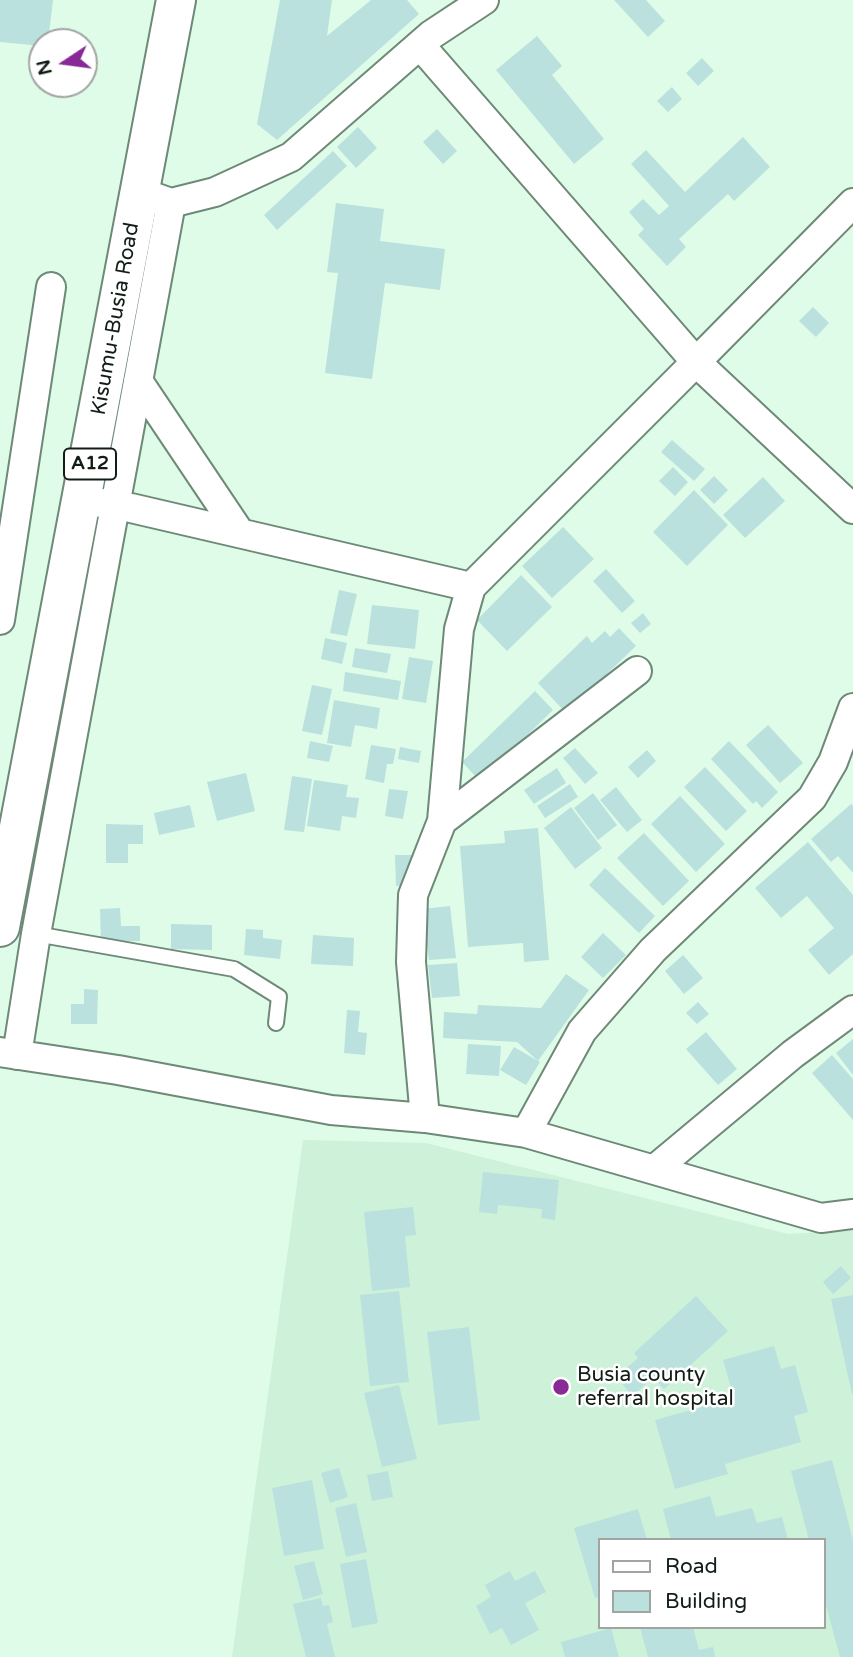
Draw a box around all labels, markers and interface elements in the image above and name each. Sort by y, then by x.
north arrow [28,28,98,98]
text: N [32,57,57,77]
street label: Kisumu-Busia Road [87,221,145,417]
road number: A12 [64,449,116,480]
place label: Busia county referral hospital [577,1362,734,1412]
marker: Busia county referral hospital [551,1377,571,1397]
legend [598,1538,825,1629]
text: Road [665,1554,718,1579]
text: Building [665,1589,747,1614]

